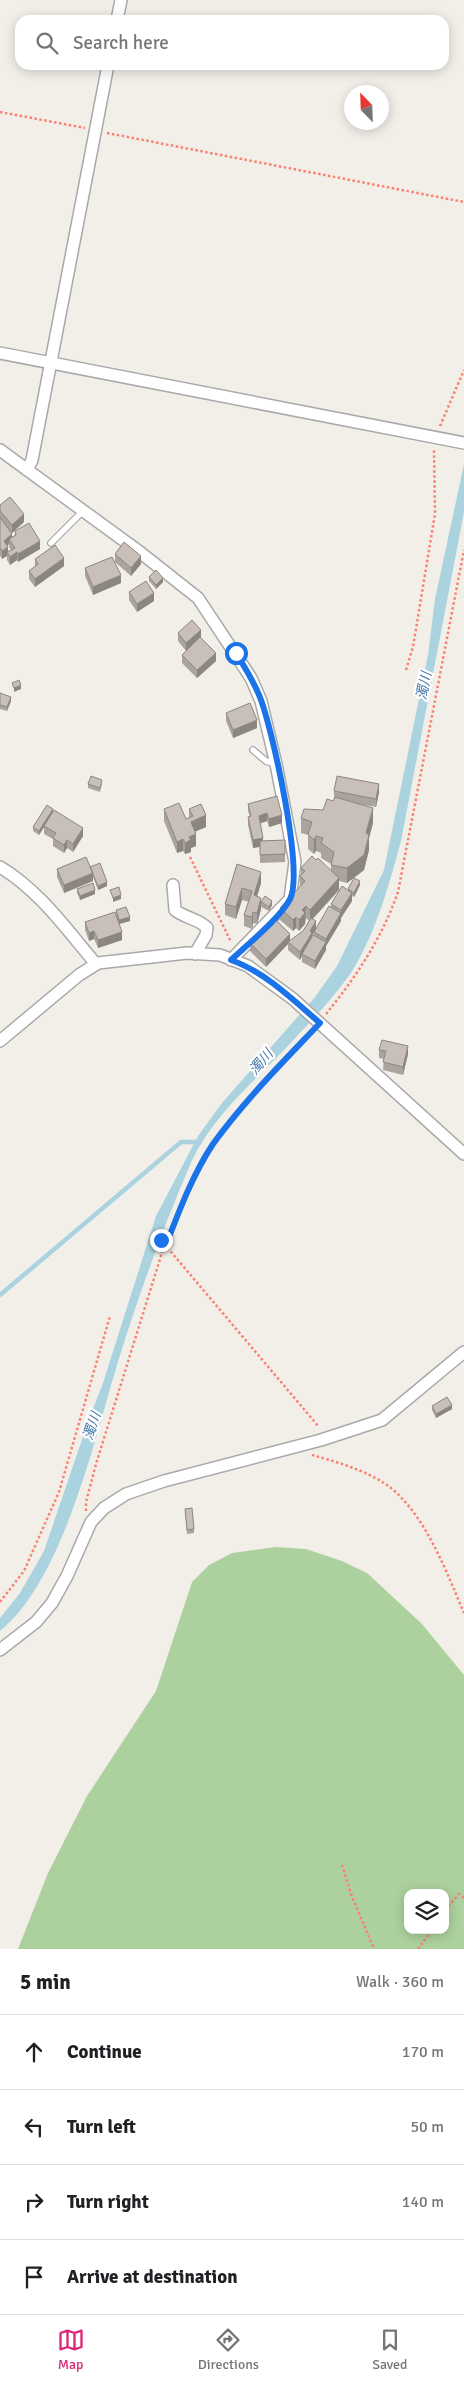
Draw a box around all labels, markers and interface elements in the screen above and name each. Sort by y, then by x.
search box [15,15,449,70]
icon: search [33,29,61,57]
text: Search here [73,31,169,55]
north arrow [344,85,389,130]
route start [225,642,248,665]
water label: 濁川 [413,669,435,701]
water label: 濁川 [245,1044,278,1078]
route end [150,1229,173,1252]
water label: 濁川 [79,1408,105,1442]
map controls [404,1889,449,1934]
button: layers [404,1889,449,1934]
text: 5 min [20,1969,71,1995]
text: Walk · 360 m [356,1972,444,1992]
icon: ahead [20,2038,48,2066]
text: Continue [67,2040,142,2064]
text: 170 m [402,2042,444,2062]
icon: left [20,2113,48,2141]
text: Turn left [67,2115,136,2139]
text: 50 m [410,2117,444,2137]
icon: right [20,2188,48,2216]
text: Turn right [67,2190,149,2214]
text: 140 m [402,2192,444,2212]
icon: arrive [20,2263,48,2291]
text: Arrive at destination [67,2265,238,2289]
tab: Map [57,2326,85,2373]
tab: Directions [198,2326,259,2373]
tab: Saved [372,2326,407,2373]

